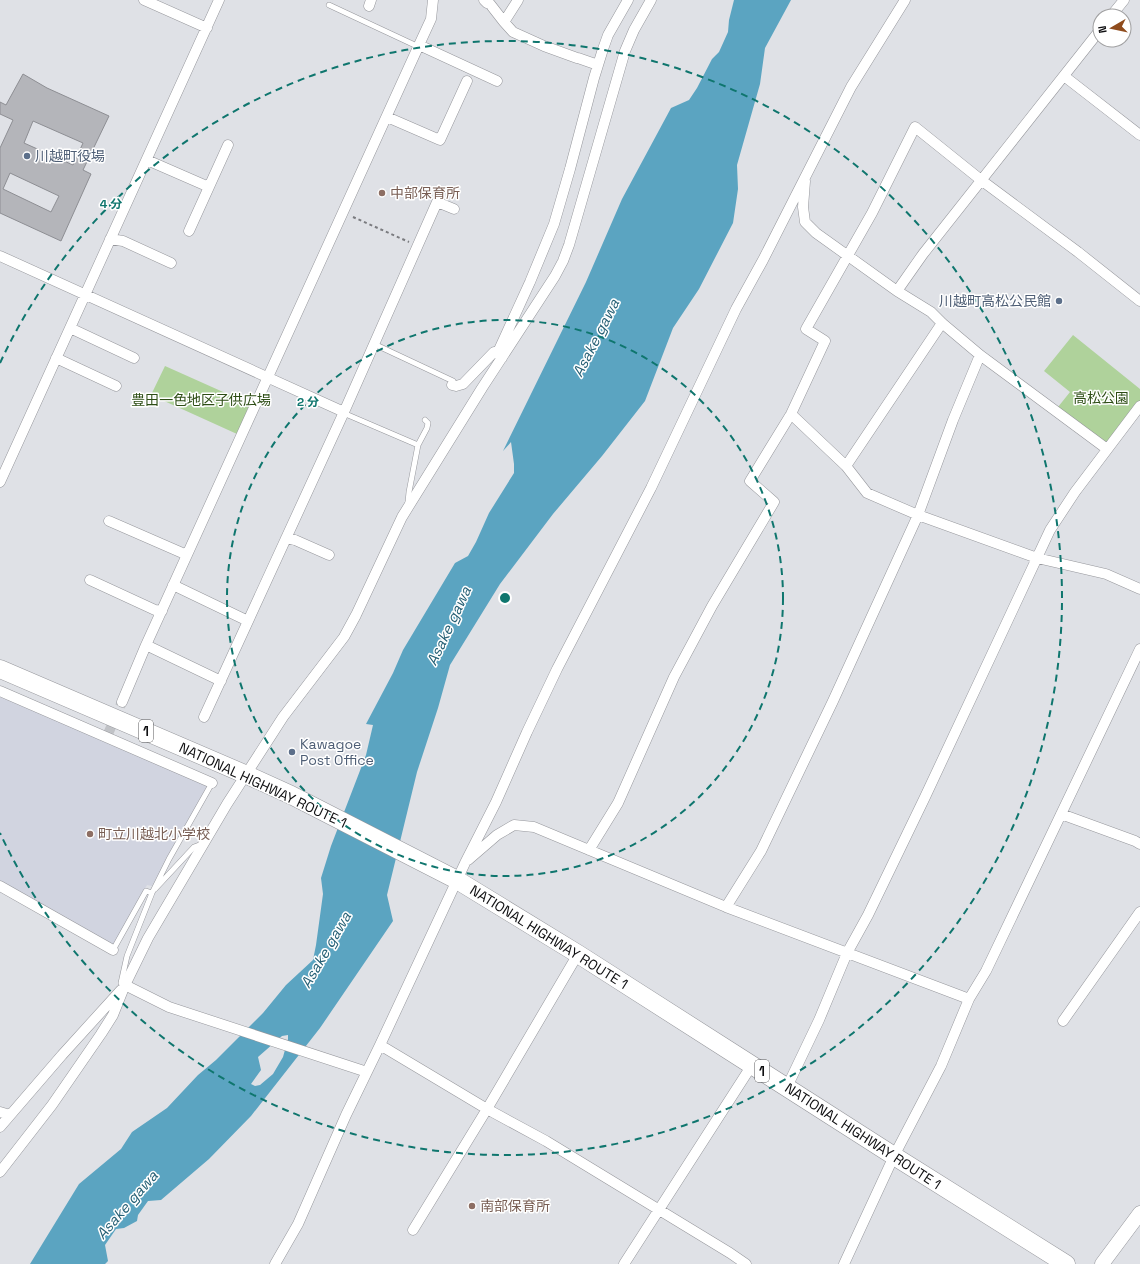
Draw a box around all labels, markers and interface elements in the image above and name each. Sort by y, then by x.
north arrow [1092,8,1132,48]
text: N [1095,25,1110,34]
place label: 川越町役場 [35,147,105,165]
marker: 川越町役場 [22,151,32,161]
place label: 中部保育所 [390,184,460,202]
marker: 中部保育所 [377,188,387,198]
text: 4 分 [100,196,122,212]
place label: 川越町高松公民館 [939,292,1051,310]
water label: Asake gawa [568,295,623,380]
marker: 川越町高松公民館 [1054,296,1064,306]
park label: 高松公園 [1073,389,1129,407]
park label: 豊田一色地区子供広場 [131,391,271,409]
text: 2 分 [297,394,319,410]
water label: Asake gawa [422,583,475,668]
centre of rings [498,591,512,605]
road number: 1 [139,720,153,742]
place label: Kawagoe Post Office [300,735,374,769]
street label: NATIONAL HIGHWAY ROUTE 1 [176,738,350,832]
marker: Kawagoe Post Office [287,747,297,757]
place label: 町立川越北小学校 [98,825,210,843]
marker: 町立川越北小学校 [85,829,95,839]
street label: NATIONAL HIGHWAY ROUTE 1 [467,881,631,993]
water label: Asake gawa [296,908,355,991]
road number: 1 [755,1060,769,1082]
street label: NATIONAL HIGHWAY ROUTE 1 [781,1079,945,1193]
water label: Asake gawa [92,1166,162,1243]
place label: 南部保育所 [480,1197,550,1215]
marker: 南部保育所 [467,1201,477,1211]

